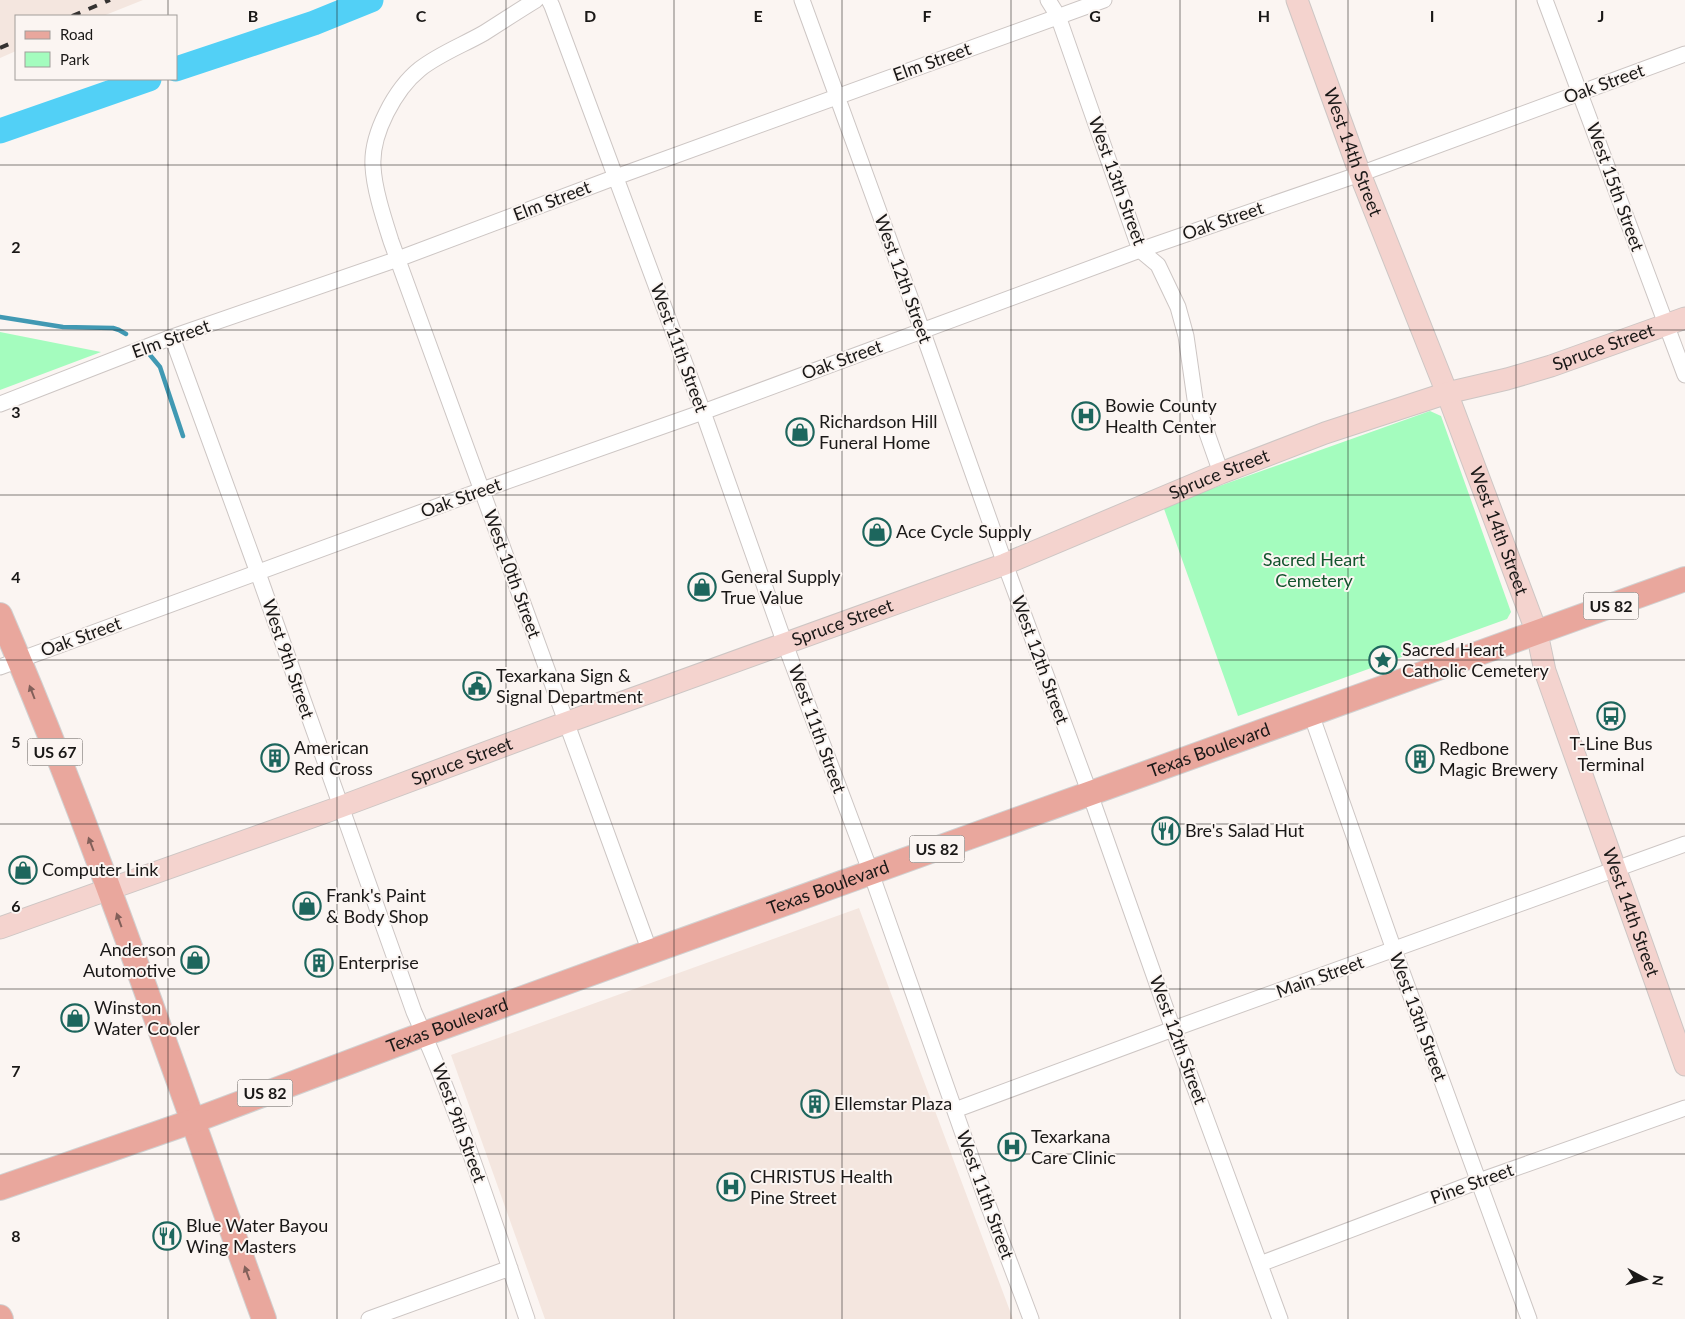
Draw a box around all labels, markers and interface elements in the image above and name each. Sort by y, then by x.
text: B [248,6,258,25]
text: C [416,6,427,25]
text: D [584,6,596,25]
text: E [753,6,763,25]
text: F [922,6,932,25]
text: G [1089,6,1101,25]
text: H [1258,6,1270,25]
text: I [1430,6,1434,25]
text: J [1598,6,1604,25]
legend [15,15,178,80]
text: Road [60,25,93,43]
street label: Elm Street [890,37,974,85]
text: Park [60,50,90,68]
street label: Oak Street [1560,58,1648,108]
street label: West 14th Street [1320,85,1388,220]
street label: West 13th Street [1084,113,1152,249]
street label: West 15th Street [1582,119,1650,255]
street label: Elm Street [510,175,594,225]
street label: Oak Street [1179,196,1267,244]
street label: West 12th Street [870,211,938,347]
text: 2 [11,237,21,256]
street label: West 11th Street [646,280,714,416]
street label: Elm Street [129,314,213,362]
street label: Spruce Street [1549,318,1657,375]
street label: Oak Street [798,334,886,384]
place label: Bowie County Health Center [1105,394,1218,437]
hospital icon: Bowie County Health Center [1071,401,1101,431]
text: 3 [11,402,21,421]
place label: Richardson Hill Funeral Home [819,410,937,453]
shop icon: Richardson Hill Funeral Home [785,417,815,447]
street label: Spruce Street [1165,443,1273,504]
street label: West 14th Street [1466,463,1534,598]
street label: Oak Street [417,472,505,522]
street label: West 10th Street [479,506,547,642]
shop icon: Ace Cycle Supply [862,517,892,547]
place label: Ace Cycle Supply [896,520,1032,542]
park label: Sacred Heart Cemetery [1263,548,1366,591]
place label: General Supply True Value [721,565,841,608]
text: 4 [11,567,21,586]
shop icon: General Supply True Value [687,572,717,602]
street label: West 12th Street [1007,592,1075,728]
road number: US 82 [1584,592,1638,620]
street label: Spruce Street [788,593,896,650]
street label: West 9th Street [258,596,320,722]
street label: Oak Street [37,611,125,661]
place label: Sacred Heart Catholic Cemetery [1402,638,1549,681]
place icon: Sacred Heart Catholic Cemetery [1368,645,1398,675]
street label: West 11th Street [784,661,852,797]
place label: Texarkana Sign & Signal Department [496,664,644,707]
public building icon: Texarkana Sign & Signal Department [462,671,492,701]
one-way arrow [28,685,35,700]
bus stop icon: T-Line Bus Terminal [1596,701,1626,731]
street label: Texas Boulevard [1145,717,1273,782]
street label: Spruce Street [408,731,516,789]
text: 5 [11,732,21,751]
place label: T-Line Bus Terminal [1569,732,1653,775]
place label: American Red Cross [294,736,373,779]
place label: Redbone Magic Brewery [1439,737,1558,780]
road number: US 67 [28,739,82,766]
building icon: American Red Cross [260,743,290,773]
building icon: Redbone Magic Brewery [1405,744,1435,774]
restaurant icon: Bre's Salad Hut [1151,816,1181,846]
place label: Bre's Salad Hut [1185,819,1305,841]
one-way arrow [87,836,95,851]
road number: US 82 [910,836,964,862]
street label: West 14th Street [1599,845,1665,980]
shop icon: Computer Link [8,855,38,885]
street label: Texas Boulevard [764,855,892,919]
place label: Computer Link [42,858,159,880]
place label: Frank's Paint & Body Shop [326,884,429,927]
shop icon: Frank's Paint & Body Shop [292,891,322,921]
text: 6 [11,896,21,915]
one-way arrow [115,912,123,927]
place label: Anderson Automotive [83,938,176,981]
shop icon: Anderson Automotive [180,945,210,975]
building icon: Enterprise [304,948,334,978]
street label: West 13th Street [1385,949,1453,1085]
street label: Main Street [1273,950,1367,1002]
place label: Enterprise [338,951,419,973]
street label: West 12th Street [1145,972,1213,1108]
street label: Texas Boulevard [383,992,511,1057]
place label: Winston Water Cooler [94,996,200,1039]
shop icon: Winston Water Cooler [60,1003,90,1033]
street label: West 9th Street [428,1060,492,1186]
text: 7 [11,1061,21,1080]
road number: US 82 [238,1080,292,1106]
building icon: Ellemstar Plaza [800,1089,830,1119]
place label: Ellemstar Plaza [834,1092,952,1114]
place label: Texarkana Care Clinic [1031,1125,1116,1168]
street label: West 11th Street [952,1127,1020,1263]
hospital icon: Texarkana Care Clinic [997,1132,1027,1162]
street label: Pine Street [1427,1158,1517,1208]
place label: CHRISTUS Health Pine Street [750,1165,893,1208]
hospital icon: CHRISTUS Health Pine Street [716,1172,746,1202]
place label: Blue Water Bayou Wing Masters [186,1214,328,1257]
restaurant icon: Blue Water Bayou Wing Masters [152,1221,182,1251]
text: 8 [11,1226,21,1245]
north arrow [1620,1254,1670,1304]
one-way arrow [243,1265,251,1280]
text: N [1649,1274,1667,1287]

